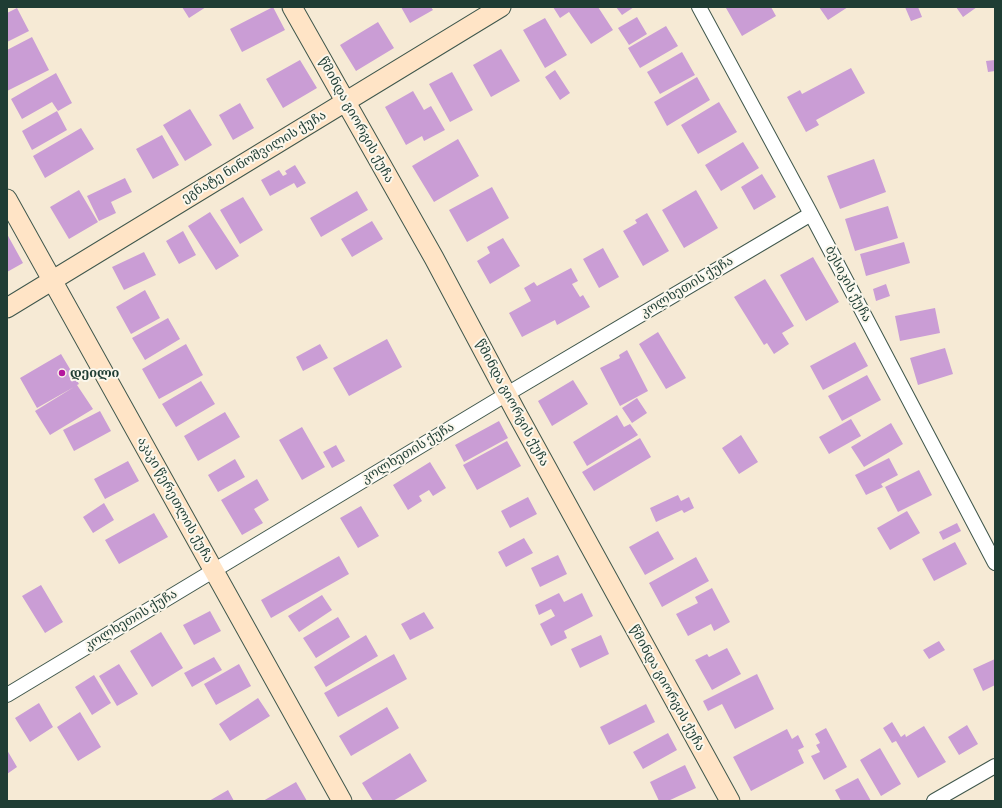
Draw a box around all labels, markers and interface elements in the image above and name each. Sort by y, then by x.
street label: წმინდა გიორგის ქუჩა [315,54,397,186]
street label: ეგნატე ნინოშვილის ქუჩა [179,108,329,206]
street label: ბესიკის ქუჩა [821,243,875,325]
street label: კოლხეთის ქუჩა [638,253,736,321]
street label: წმინდა გიორგის ქუჩა [472,337,552,469]
place label: დეილი [70,365,119,381]
marker: დეილი [57,368,67,378]
street label: კოლხეთის ქუჩა [359,419,457,487]
street label: აკაკი წერეთლის ქუჩა [134,434,216,566]
street label: კოლხეთის ქუჩა [82,586,180,654]
street label: წმინდა გიორგის ქუჩა [626,622,708,754]

